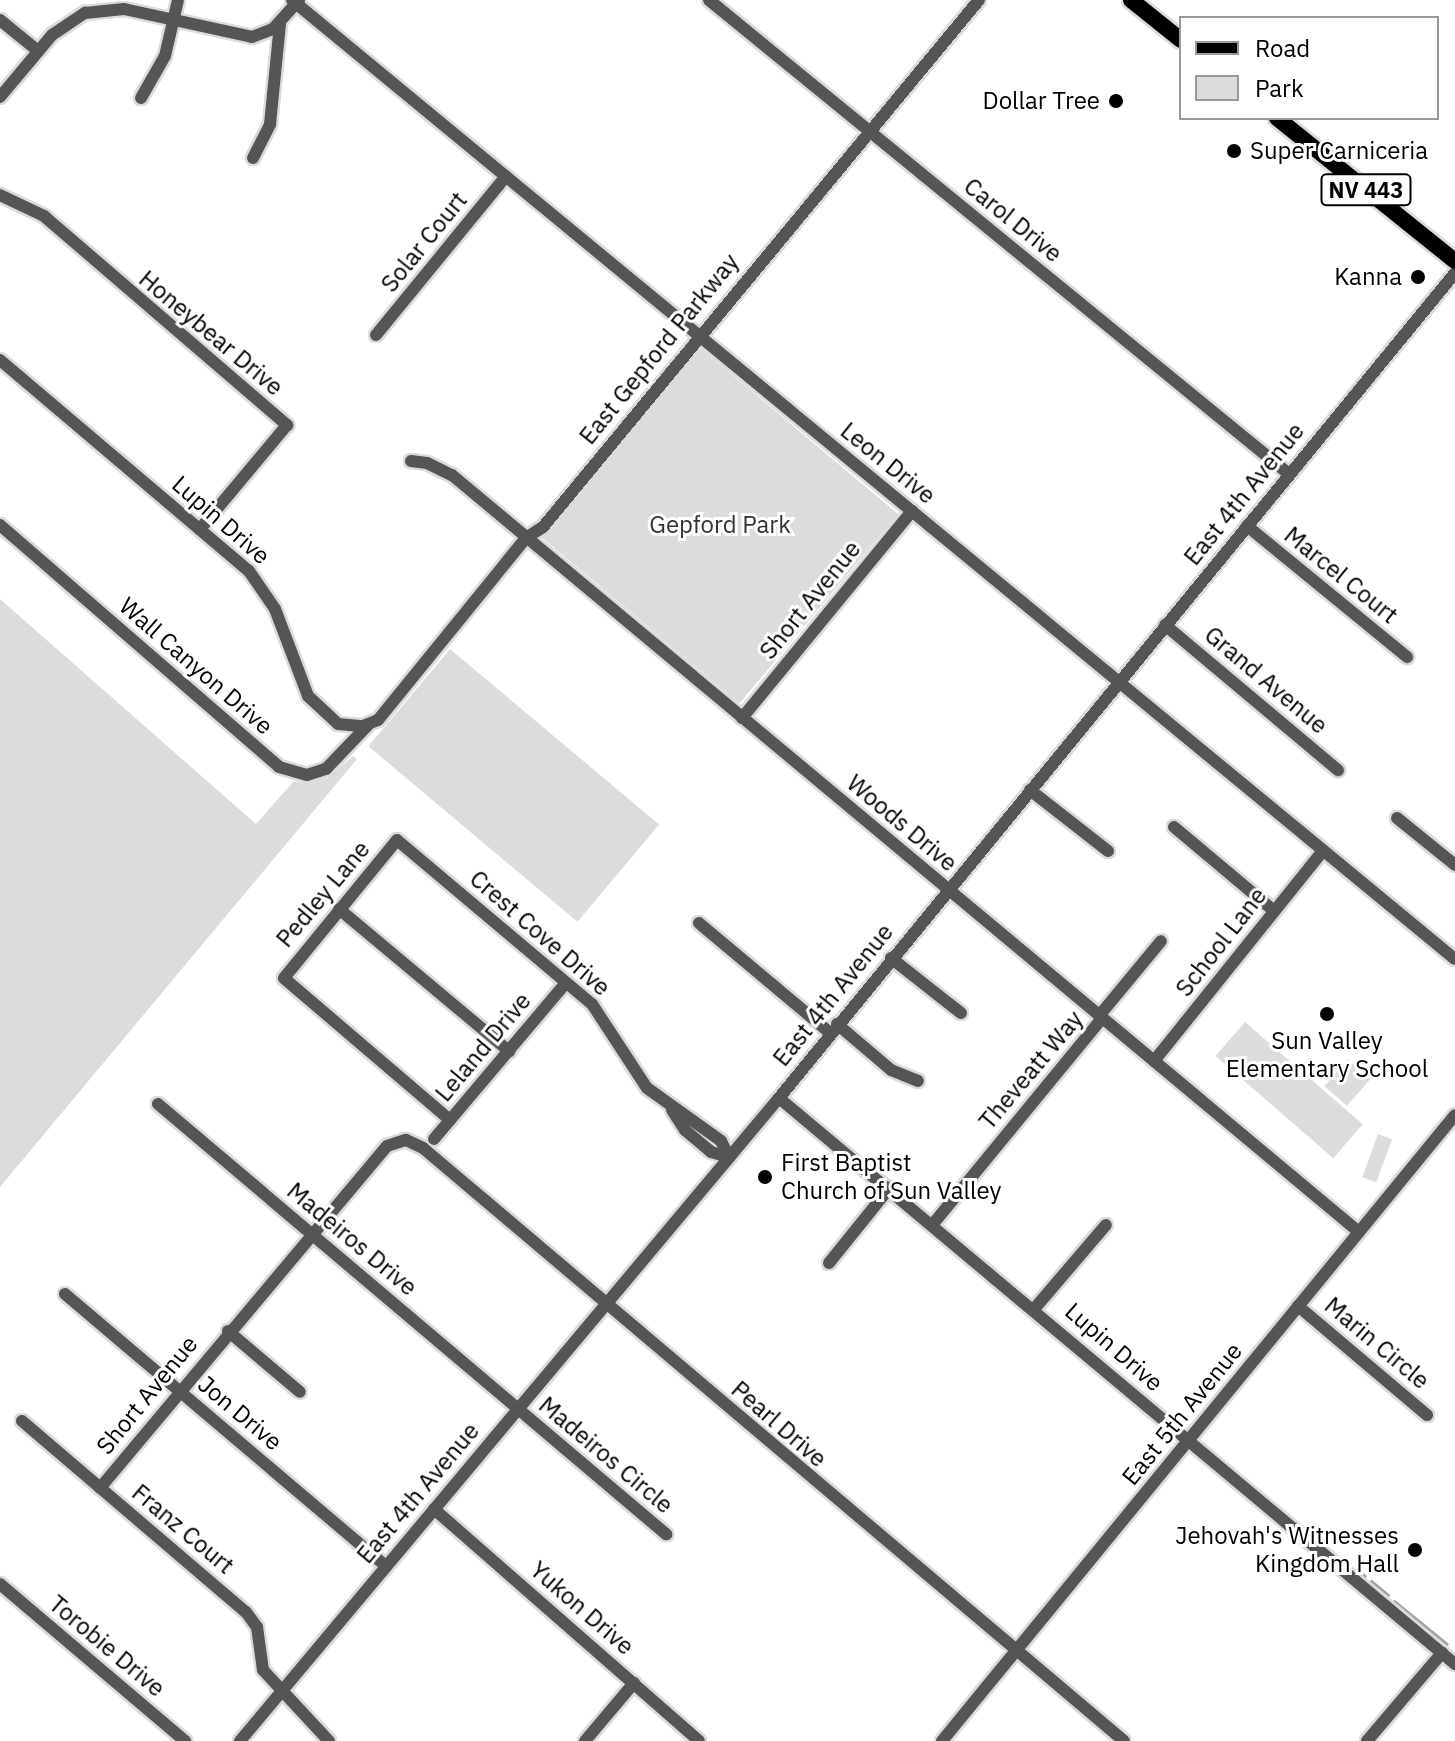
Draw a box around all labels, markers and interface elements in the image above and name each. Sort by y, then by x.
legend [1179,16,1439,120]
text: Road [1255,32,1310,64]
text: Park [1255,72,1304,104]
place label: Dollar Tree [983,87,1100,115]
marker: Dollar Tree [1107,92,1125,110]
place label: Super Carniceria [1250,137,1428,165]
marker: Super Carniceria [1225,142,1243,160]
street label: Carol Drive [958,172,1068,268]
road number: NV 443 [1320,172,1412,208]
street label: Solar Court [375,186,473,298]
street label: East Gepford Parkway [573,248,745,450]
place label: Kanna [1334,263,1402,291]
street label: Honeybear Drive [133,264,289,402]
marker: Kanna [1409,268,1427,286]
street label: Leon Drive [835,416,941,510]
street label: East 4th Avenue [1178,417,1310,571]
street label: Lupin Drive [166,470,276,570]
park label: Gepford Park [649,511,791,539]
street label: Marcel Court [1278,521,1404,629]
street label: Short Avenue [753,535,867,665]
street label: Wall Canyon Drive [113,591,279,741]
street label: Grand Avenue [1199,620,1333,740]
street label: Woods Drive [841,769,963,877]
street label: Pedley Lane [270,835,376,953]
street label: Crest Cove Drive [464,864,616,1002]
street label: School Lane [1170,882,1272,1002]
street label: East 4th Avenue [767,918,899,1072]
street label: Leland Drive [429,987,537,1107]
street label: Theveatt Way [973,1005,1089,1135]
marker: Sun Valley Elementary School [1318,1005,1336,1023]
place label: Sun Valley Elementary School [1226,1027,1428,1083]
place label: First Baptist Church of Sun Valley [781,1149,1002,1205]
marker: First Baptist Church of Sun Valley [756,1168,774,1186]
street label: Madeiros Drive [281,1176,423,1302]
street label: Marin Circle [1319,1291,1435,1395]
street label: Lupin Drive [1059,1297,1169,1397]
street label: Short Avenue [90,1330,204,1460]
street label: East 5th Avenue [1116,1337,1248,1491]
street label: Jon Drive [192,1370,288,1456]
street label: Pearl Drive [725,1375,833,1473]
street label: Madeiros Circle [533,1391,679,1519]
street label: East 4th Avenue [351,1417,485,1569]
street label: Franz Court [126,1478,240,1580]
place label: Jehovah's Witnesses Kingdom Hall [1175,1522,1399,1578]
marker: Jehovah's Witnesses Kingdom Hall [1406,1541,1424,1559]
street label: Yukon Drive [524,1555,640,1661]
street label: Torobie Drive [43,1589,171,1703]

